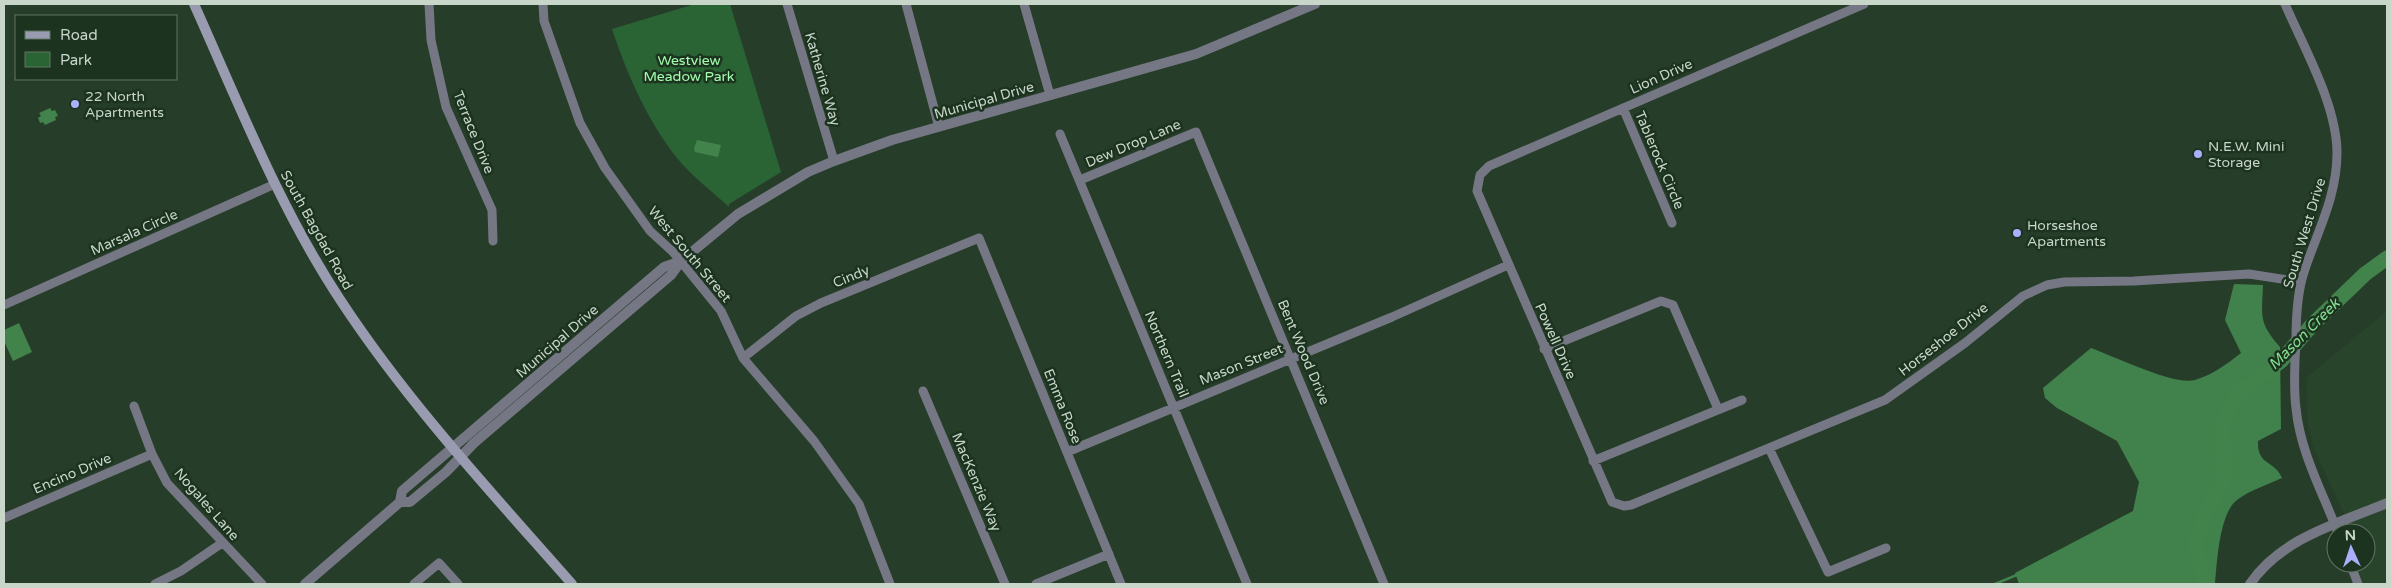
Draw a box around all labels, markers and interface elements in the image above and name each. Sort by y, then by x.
legend [15,15,178,80]
text: Road [60,26,98,44]
street label: Katherine Way [801,30,844,128]
text: Park [60,51,92,69]
park label: Westview Meadow Park [644,52,735,85]
street label: Lion Drive [1627,55,1695,98]
street label: Municipal Drive [932,78,1036,123]
place label: 22 North Apartments [85,88,164,121]
street label: Terrace Drive [449,88,498,176]
marker: 22 North Apartments [69,98,81,110]
street label: Tablerock Circle [1631,108,1688,212]
street label: Dew Drop Lane [1083,116,1183,171]
place label: N.E.W. Mini Storage [2208,138,2284,171]
marker: N.E.W. Mini Storage [2192,148,2204,160]
street label: South Bagdad Road [277,168,356,293]
street label: South West Drive [2280,176,2329,291]
street label: West South Street [644,203,735,306]
street label: Marsala Circle [88,206,180,259]
place label: Horseshoe Apartments [2027,217,2106,250]
marker: Horseshoe Apartments [2011,227,2023,239]
street label: Cindy [830,261,872,291]
water label: Mason Creek [2265,293,2345,373]
street label: Bent Wood Drive [1274,297,1333,407]
street label: Horseshoe Drive [1895,299,1991,380]
street label: Powell Drive [1531,300,1580,382]
street label: Municipal Drive [513,301,602,382]
street label: Northern Trail [1141,308,1192,400]
street label: Mason Street [1197,340,1286,389]
street label: Emma Rose [1040,366,1085,446]
street label: MacKenzie Way [948,430,1005,535]
street label: Encino Drive [30,449,114,498]
street label: Nogales Lane [171,465,243,544]
north arrow [2326,523,2376,573]
text: N [2344,527,2356,544]

